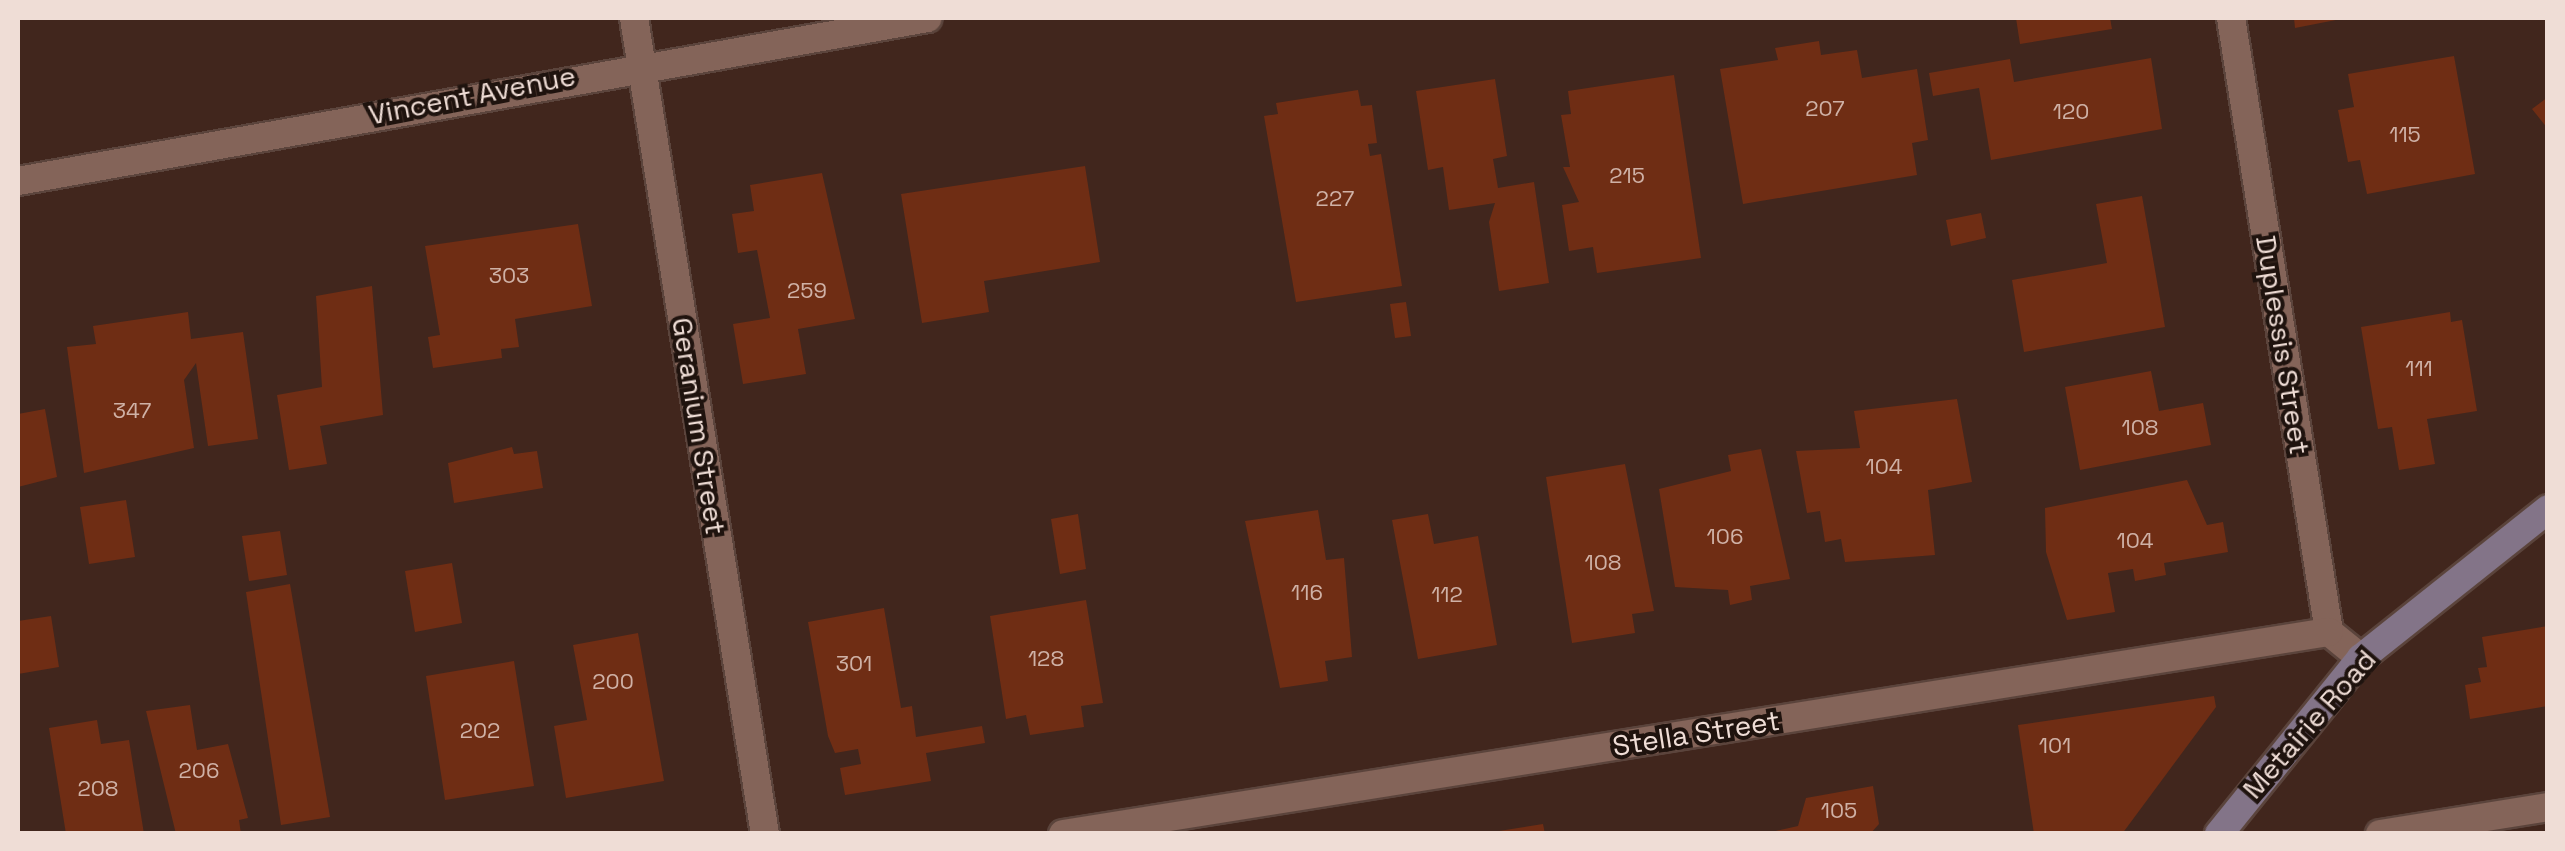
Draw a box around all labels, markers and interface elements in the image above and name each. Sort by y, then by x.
street label: Vincent Avenue [366,58,578,132]
house number: 207 [1805,96,1845,122]
house number: 120 [2053,99,2089,125]
house number: 115 [2389,122,2421,148]
house number: 215 [1609,163,1645,189]
house number: 227 [1316,186,1354,212]
street label: Duplessis Street [2249,233,2317,457]
house number: 303 [489,263,529,289]
house number: 259 [787,278,827,304]
street label: Geranium Street [665,315,733,537]
house number: 111 [2405,356,2433,382]
house number: 347 [113,398,151,424]
house number: 108 [2121,415,2159,441]
house number: 104 [1865,454,1903,480]
house number: 106 [1707,524,1743,550]
house number: 104 [2116,528,2154,554]
house number: 108 [1584,550,1622,576]
house number: 116 [1291,580,1323,606]
house number: 112 [1431,582,1463,608]
street label: Metairie Road [2235,643,2383,805]
house number: 128 [1028,646,1064,672]
house number: 301 [836,651,872,677]
house number: 200 [592,669,634,695]
street label: Stella Street [1610,703,1782,763]
house number: 202 [460,718,500,744]
house number: 101 [2039,733,2071,759]
house number: 206 [179,758,219,784]
house number: 208 [77,776,119,802]
house number: 105 [1821,798,1857,824]

